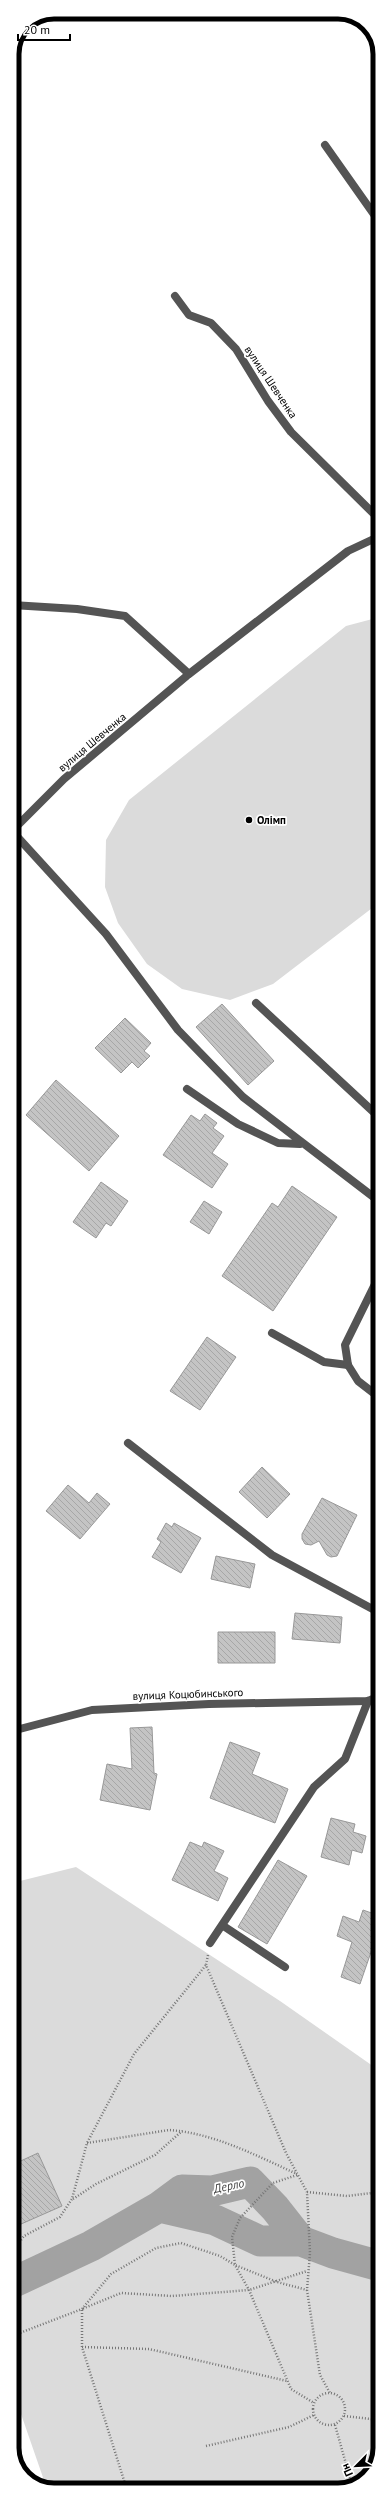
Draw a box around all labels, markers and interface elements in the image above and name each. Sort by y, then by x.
scale bar [18,16,70,42]
text: 20 m [24,22,50,37]
street label: вулиця Шевченка [242,343,300,421]
street label: вулиця Шевченка [55,709,129,775]
place label: Олімп [257,813,286,827]
marker: Олімп [244,815,254,825]
street label: вулиця Коцюбинського [132,1685,244,1703]
water label: Дерло [211,2175,246,2196]
north arrow [336,2446,376,2486]
text: Пн [338,2461,356,2479]

